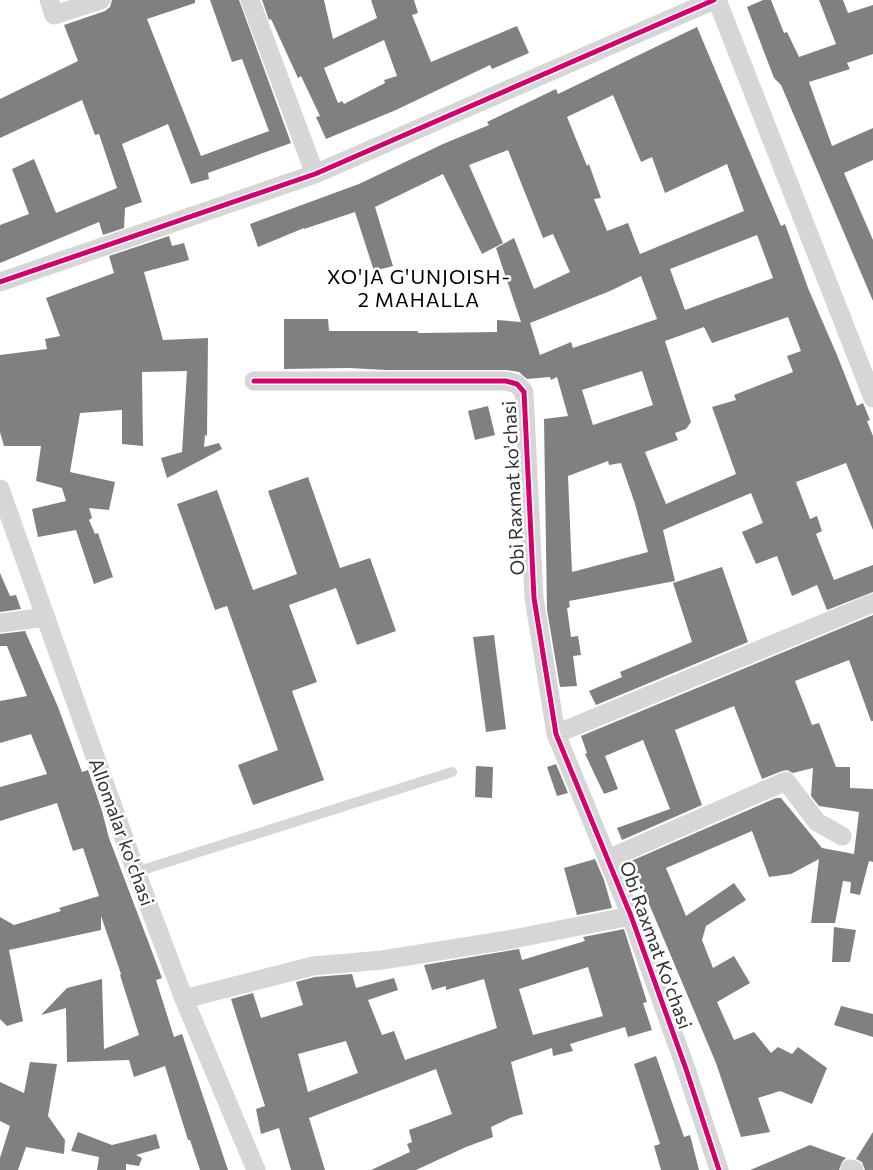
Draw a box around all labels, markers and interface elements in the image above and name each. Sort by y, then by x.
district label: XO'JA G'UNJOISH- 2 MAHALLA [327,264,511,311]
street label: Obi Raxmat ko'chasi [496,400,529,576]
street label: Allomalar ko'chasi [85,755,160,909]
street label: Obi Raxmat Ko'chasi [615,858,698,1032]

